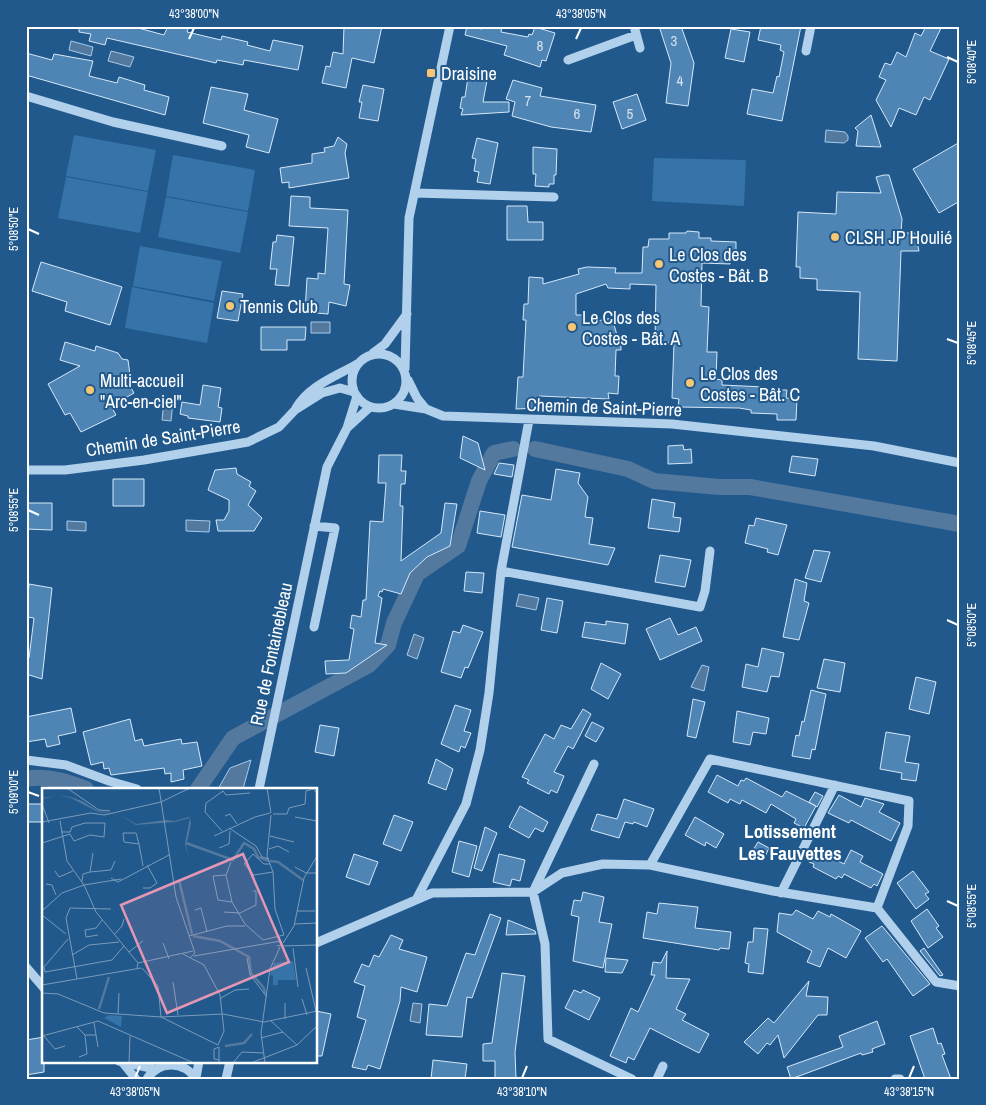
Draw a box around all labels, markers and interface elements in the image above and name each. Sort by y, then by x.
text: 43°38'00"N [169,6,219,22]
text: 43°38'05"N [556,6,606,22]
house number: 3 [671,30,678,51]
house number: 8 [537,35,544,56]
text: 5°08'40"E [964,40,980,84]
place label: Draisine [441,61,497,86]
marker: Draisine [425,67,437,79]
house number: 4 [677,70,684,91]
house number: 7 [525,90,532,111]
house number: 6 [574,103,581,124]
house number: 5 [627,103,634,124]
text: 5°08'50"E [6,207,22,251]
place label: CLSH JP Houlié [845,225,952,250]
marker: CLSH JP Houlié [829,231,841,243]
place label: Le Clos des Costes - Bât. B [669,242,768,288]
marker: Le Clos des Costes - Bât. B [653,258,665,270]
place label: Tennis Club [240,294,318,319]
marker: Tennis Club [224,300,236,312]
place label: Le Clos des Costes - Bât. A [582,305,681,351]
marker: Le Clos des Costes - Bât. A [566,321,578,333]
text: 5°08'45"E [964,321,980,365]
place label: Le Clos des Costes - Bât. C [700,361,800,407]
place label: Multi-accueil "Arc-en-ciel" [100,368,184,414]
marker: Le Clos des Costes - Bât. C [684,377,696,389]
marker: Multi-accueil "Arc-en-ciel" [84,384,96,396]
street label: Chemin de Saint-Pierre [526,392,682,422]
street label: Chemin de Saint-Pierre [84,413,242,463]
text: 5°08'55"E [6,488,22,532]
street label: Rue de Fontainebleau [244,580,298,728]
text: 5°08'50"E [964,603,980,647]
text: 5°09'00"E [6,770,22,814]
inset map [42,788,318,1062]
district label: Lotissement Les Fauvettes [738,818,842,866]
text: 5°08'55"E [964,884,980,928]
text: 43°38'05"N [110,1084,160,1100]
text: 43°38'10"N [497,1084,547,1100]
text: 43°38'15"N [884,1084,934,1100]

